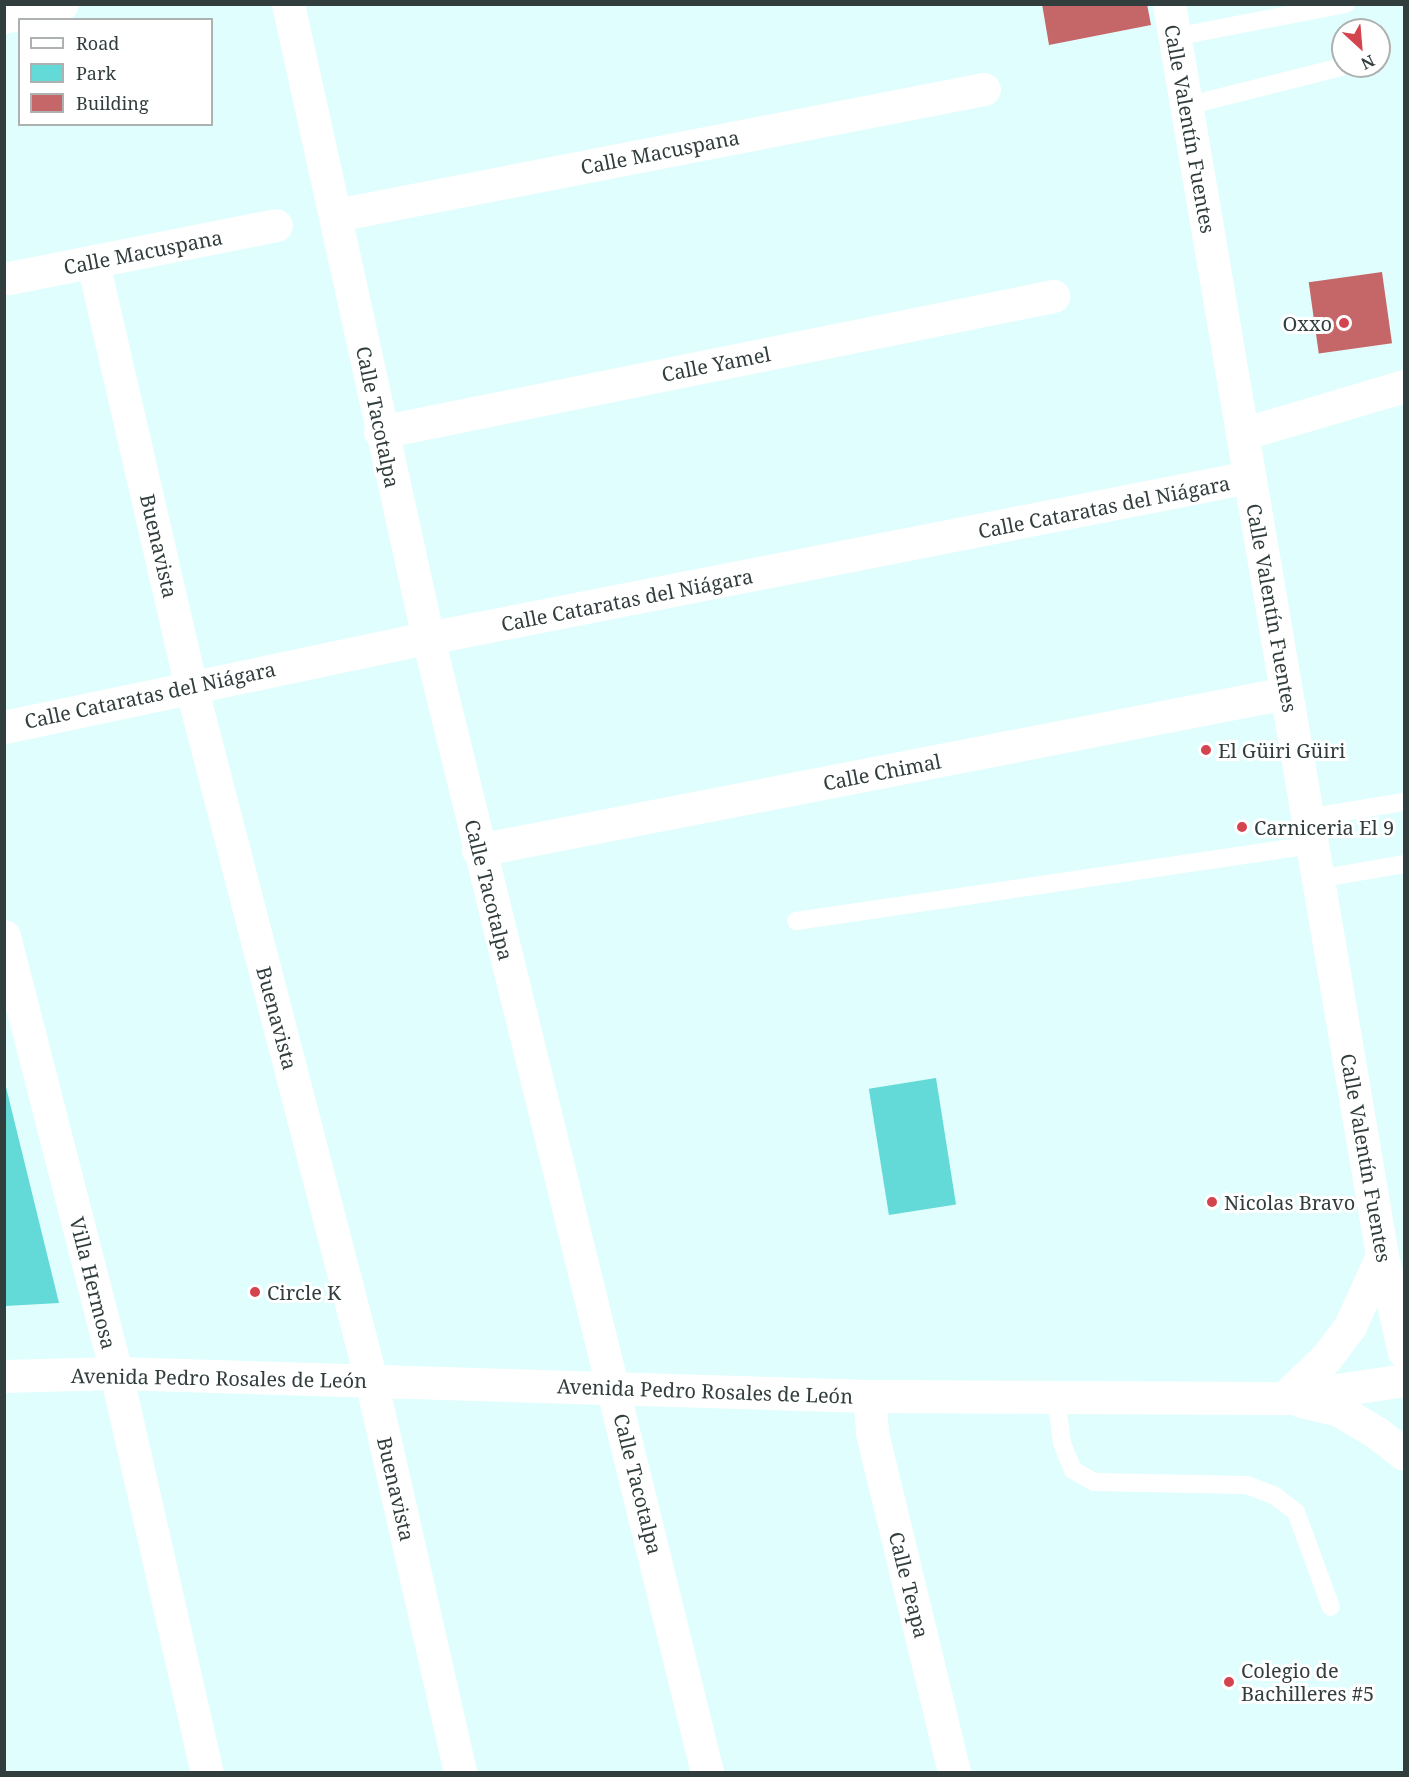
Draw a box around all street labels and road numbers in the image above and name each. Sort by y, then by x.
street label: Calle Valentín Fuentes [1160,23,1220,235]
street label: Calle Macuspana [579,125,741,179]
street label: Calle Macuspana [62,225,224,279]
street label: Calle Yamel [660,342,772,386]
street label: Calle Tacotalpa [351,344,405,490]
street label: Calle Cataratas del Niágara [976,471,1232,543]
street label: Buenavista [135,492,183,600]
street label: Calle Valentín Fuentes [1242,502,1302,714]
street label: Calle Cataratas del Niágara [499,564,755,636]
street label: Calle Cataratas del Niágara [22,657,278,733]
street label: Calle Chimal [821,749,943,795]
street label: Calle Tacotalpa [460,817,518,963]
street label: Buenavista [252,964,302,1072]
street label: Calle Valentín Fuentes [1336,1052,1396,1264]
street label: Villa Hermosa [65,1214,121,1352]
street label: Avenida Pedro Rosales de León [71,1363,367,1393]
street label: Avenida Pedro Rosales de León [557,1374,853,1408]
street label: Calle Tacotalpa [609,1411,667,1557]
street label: Buenavista [372,1435,420,1543]
street label: Calle Teapa [884,1529,934,1641]

